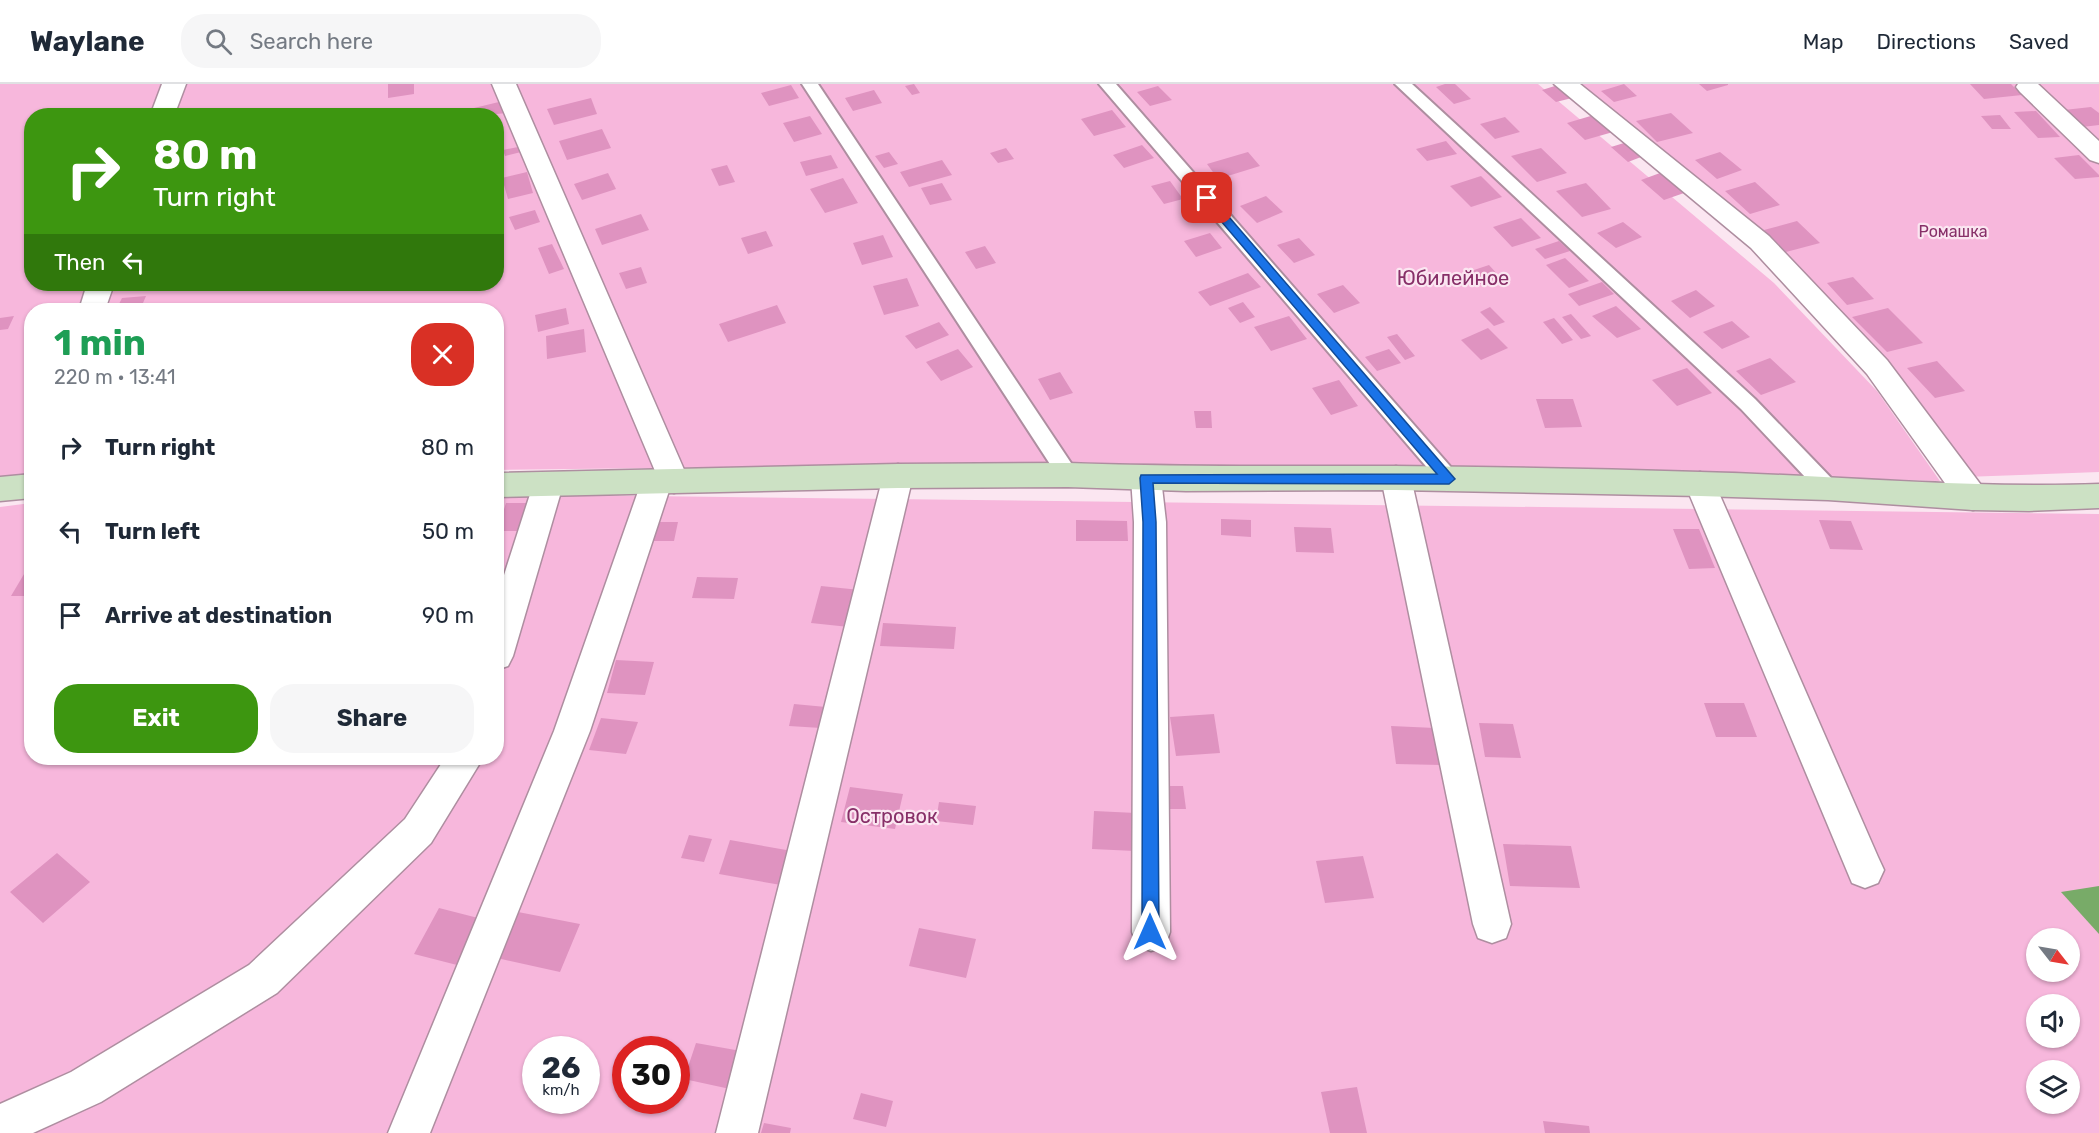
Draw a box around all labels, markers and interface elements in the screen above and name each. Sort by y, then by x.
search box [181,14,601,68]
text: Waylane [30,25,145,58]
icon: search [202,25,235,58]
text: Search here [250,28,373,55]
text: Map [1803,29,1844,54]
text: Directions [1877,29,1976,54]
text: Saved [2009,29,2069,54]
text: 80 m [153,130,257,180]
icon: right [54,132,132,210]
pin [1181,172,1232,223]
text: Turn right [153,181,276,213]
icon: arrive [1190,181,1223,214]
park label: Ромашка [1918,222,1988,241]
icon: left [117,246,150,279]
text: Then [54,249,105,276]
park label: Юбилейное [1397,266,1509,290]
text: 1 min [54,321,146,364]
button: close [411,323,474,386]
text: 220 m · 13:41 [54,365,176,389]
icon: right [54,431,87,464]
text: Turn right [105,434,215,461]
text: 80 m [421,434,474,461]
icon: left [54,515,87,548]
text: Turn left [105,518,200,545]
text: 50 m [422,518,474,545]
icon: arrive [54,599,87,632]
text: Arrive at destination [105,602,332,629]
text: 90 m [422,602,474,629]
button: Exit [54,684,258,753]
button: Share [270,684,474,753]
park label: Островок [846,804,938,828]
position arrow [1118,900,1182,964]
north arrow [2026,928,2080,982]
map controls [2026,928,2080,1114]
button: sound [2026,994,2080,1048]
speed limit sign: 30 [612,1036,690,1114]
text: 26 [541,1050,581,1086]
button: layers [2026,1060,2080,1114]
text: km/h [542,1081,580,1099]

